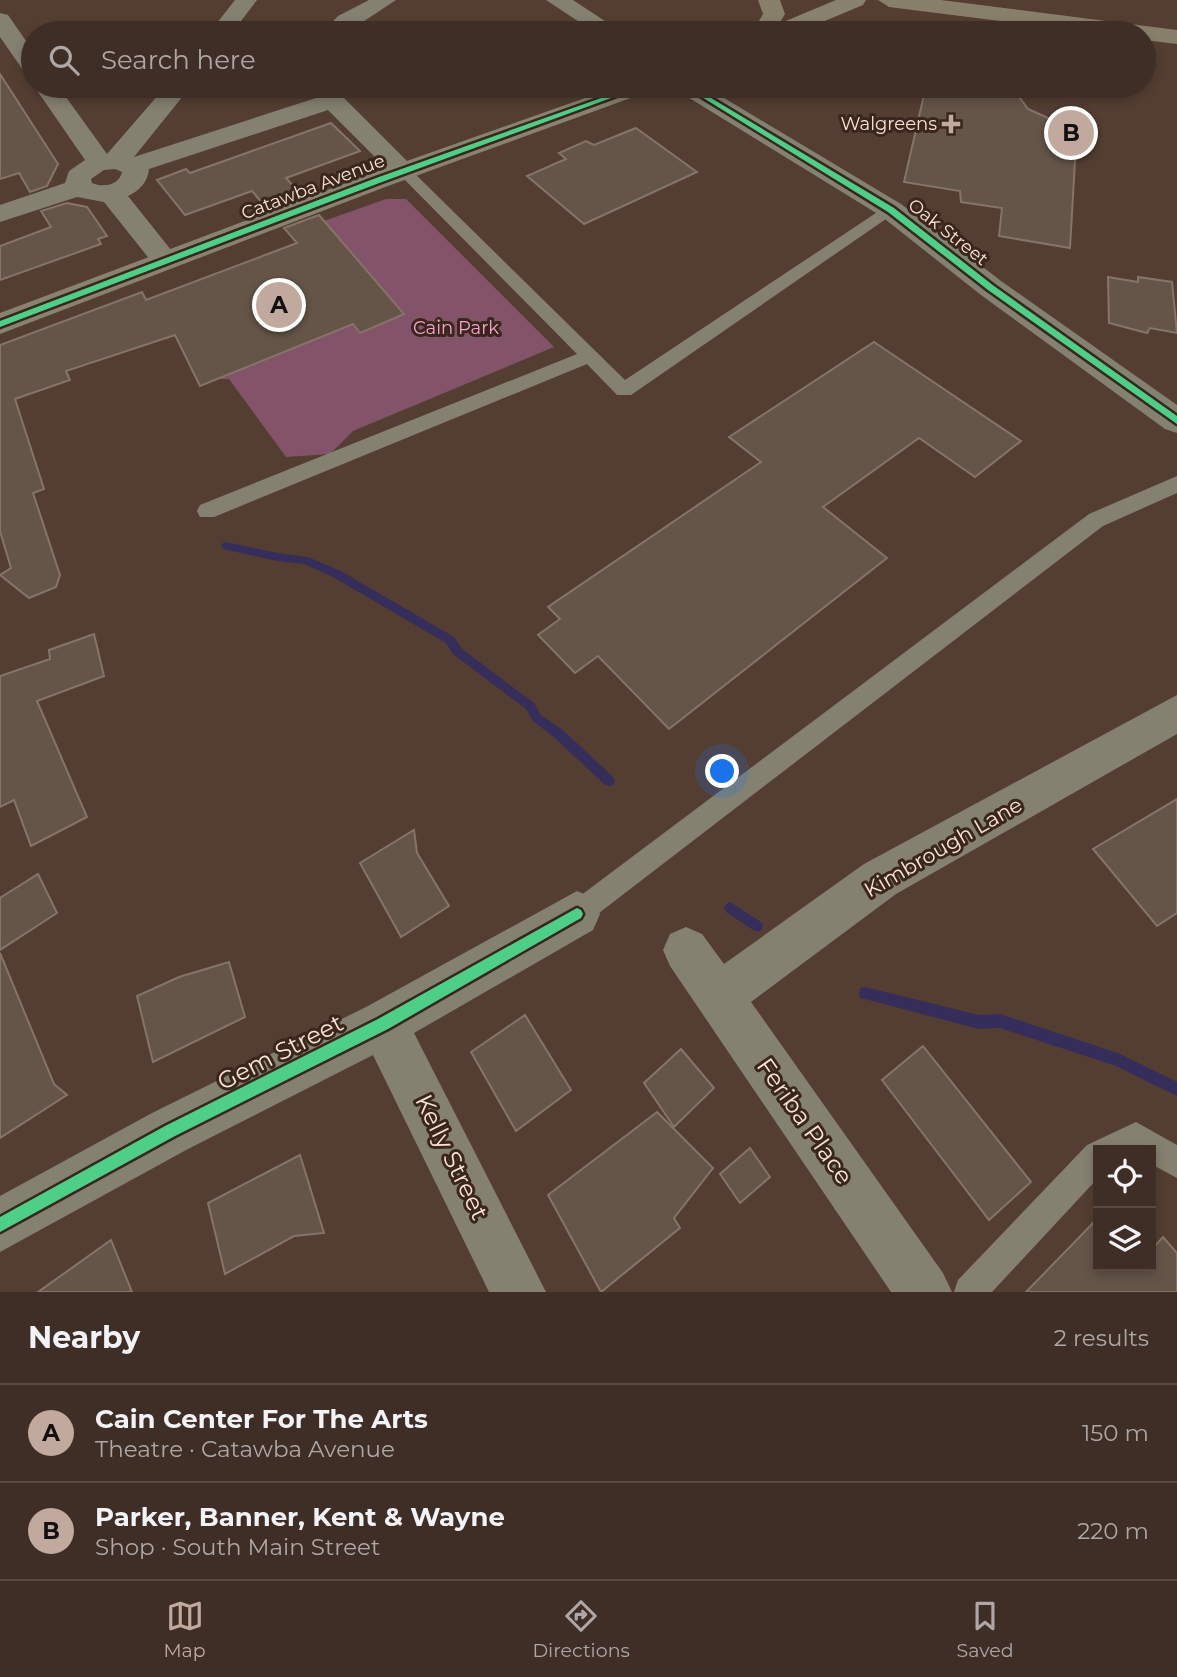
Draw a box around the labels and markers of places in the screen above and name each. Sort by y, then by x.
pin: B [1048,107,1094,159]
place label: Walgreens [841,113,937,135]
marker: Walgreens [943,116,959,132]
pin: A [256,279,302,331]

